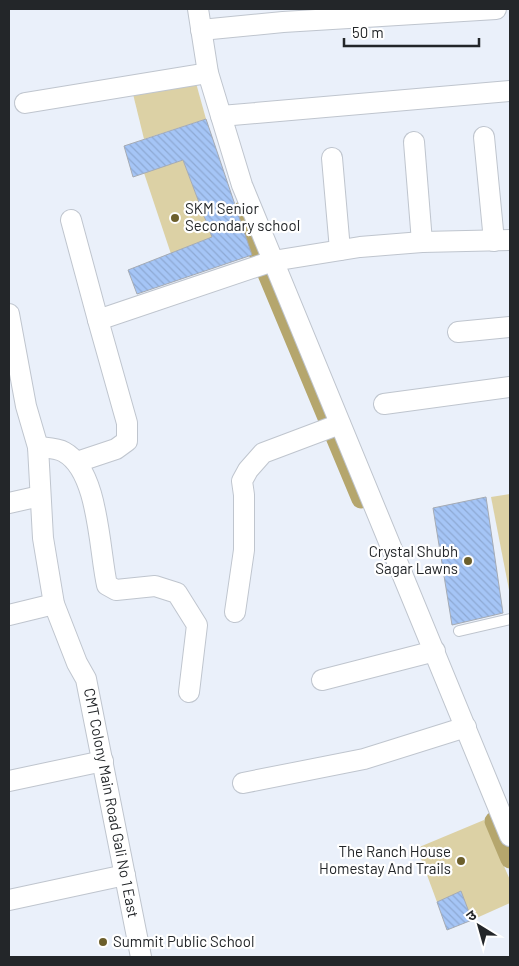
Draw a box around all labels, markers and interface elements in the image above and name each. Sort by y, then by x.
scale bar [344,15,479,47]
text: 50 m [352,23,384,41]
place label: SKM Senior Secondary school [185,199,300,234]
marker: SKM Senior Secondary school [169,212,181,224]
place label: Crystal Shubh Sagar Lawns [369,542,458,577]
marker: Crystal Shubh Sagar Lawns [462,555,474,567]
street label: CMT Colony Main Road Gali No 1 East [81,686,143,919]
place label: The Ranch House Homestay And Trails [319,842,451,877]
marker: The Ranch House Homestay And Trails [455,855,467,867]
north arrow [454,901,504,951]
text: उ [462,905,480,924]
place label: Summit Public School [113,932,254,950]
marker: Summit Public School [97,936,109,948]

